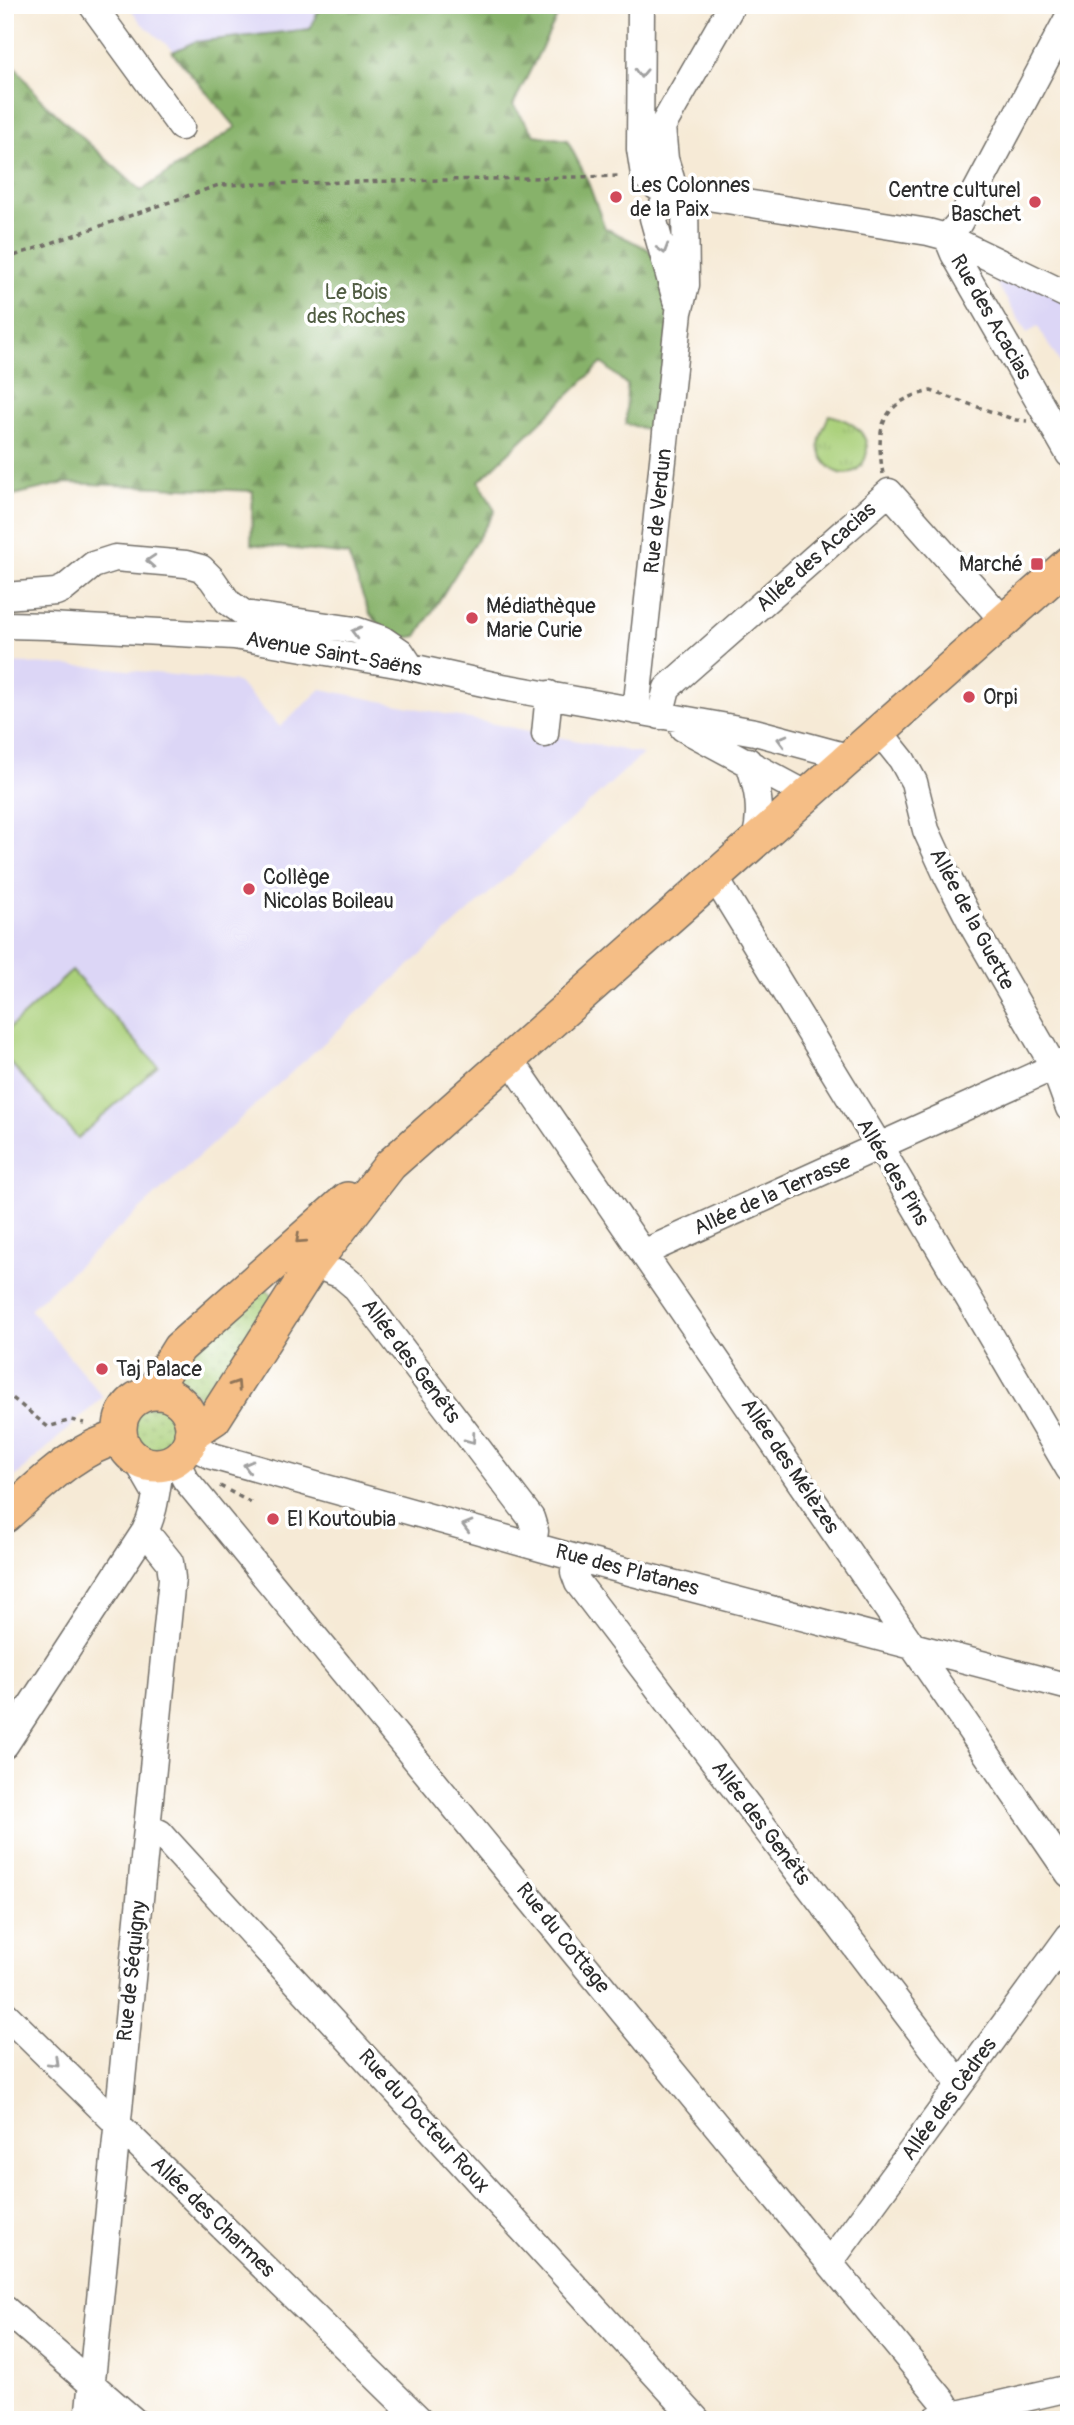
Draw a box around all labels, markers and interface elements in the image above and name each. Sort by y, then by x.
one-way arrow [633,69,649,79]
place label: Les Colonnes de la Paix [630,172,751,223]
place label: Centre culturel Baschet [888,177,1022,228]
marker: Les Colonnes de la Paix [608,189,624,205]
marker: Centre culturel Baschet [1027,194,1043,210]
one-way arrow [654,242,669,254]
street label: Rue des Acacias [944,250,1038,385]
park label: Le Bois des Roches [307,279,406,330]
street label: Rue de Verdun [638,447,678,575]
street label: Allée des Acacias [750,496,882,618]
place label: Marché [959,551,1023,578]
one-way arrow [146,554,157,569]
marker: Marché [1029,556,1045,572]
place label: Médiathèque Marie Curie [486,593,596,644]
marker: Médiathèque Marie Curie [464,610,480,626]
street label: Avenue Saint-Saëns [244,625,424,683]
one-way arrow [350,626,362,640]
place label: Orpi [983,684,1018,711]
marker: Orpi [961,689,977,705]
one-way arrow [776,733,788,748]
street label: Allée de la Guette [923,844,1021,995]
place label: Collège Nicolas Boileau [263,864,394,915]
marker: Collège Nicolas Boileau [241,881,257,897]
street label: Allée des Pins [850,1113,936,1231]
street label: Allée de la Terrasse [689,1148,855,1242]
one-way arrow [295,1231,308,1243]
street label: Allée des Genêts [355,1293,467,1429]
place label: Taj Palace [116,1356,202,1383]
marker: Taj Palace [94,1361,110,1377]
one-way arrow [227,1379,240,1392]
street label: Allée des Mélèzes [735,1393,846,1539]
one-way arrow [462,1432,475,1444]
one-way arrow [242,1459,254,1474]
place label: El Koutoubia [287,1506,396,1533]
marker: El Koutoubia [265,1511,281,1527]
one-way arrow [461,1520,473,1534]
street label: Rue des Platanes [552,1538,702,1602]
street label: Allée des Genêts [705,1755,817,1891]
street label: Rue du Cottage [510,1877,616,1999]
street label: Rue de Séquigny [111,1899,153,2043]
street label: Allée des Cèdres [895,2032,1003,2166]
street label: Rue du Docteur Roux [352,2044,496,2198]
one-way arrow [46,2053,59,2066]
street label: Allée des Charmes [145,2151,281,2284]

